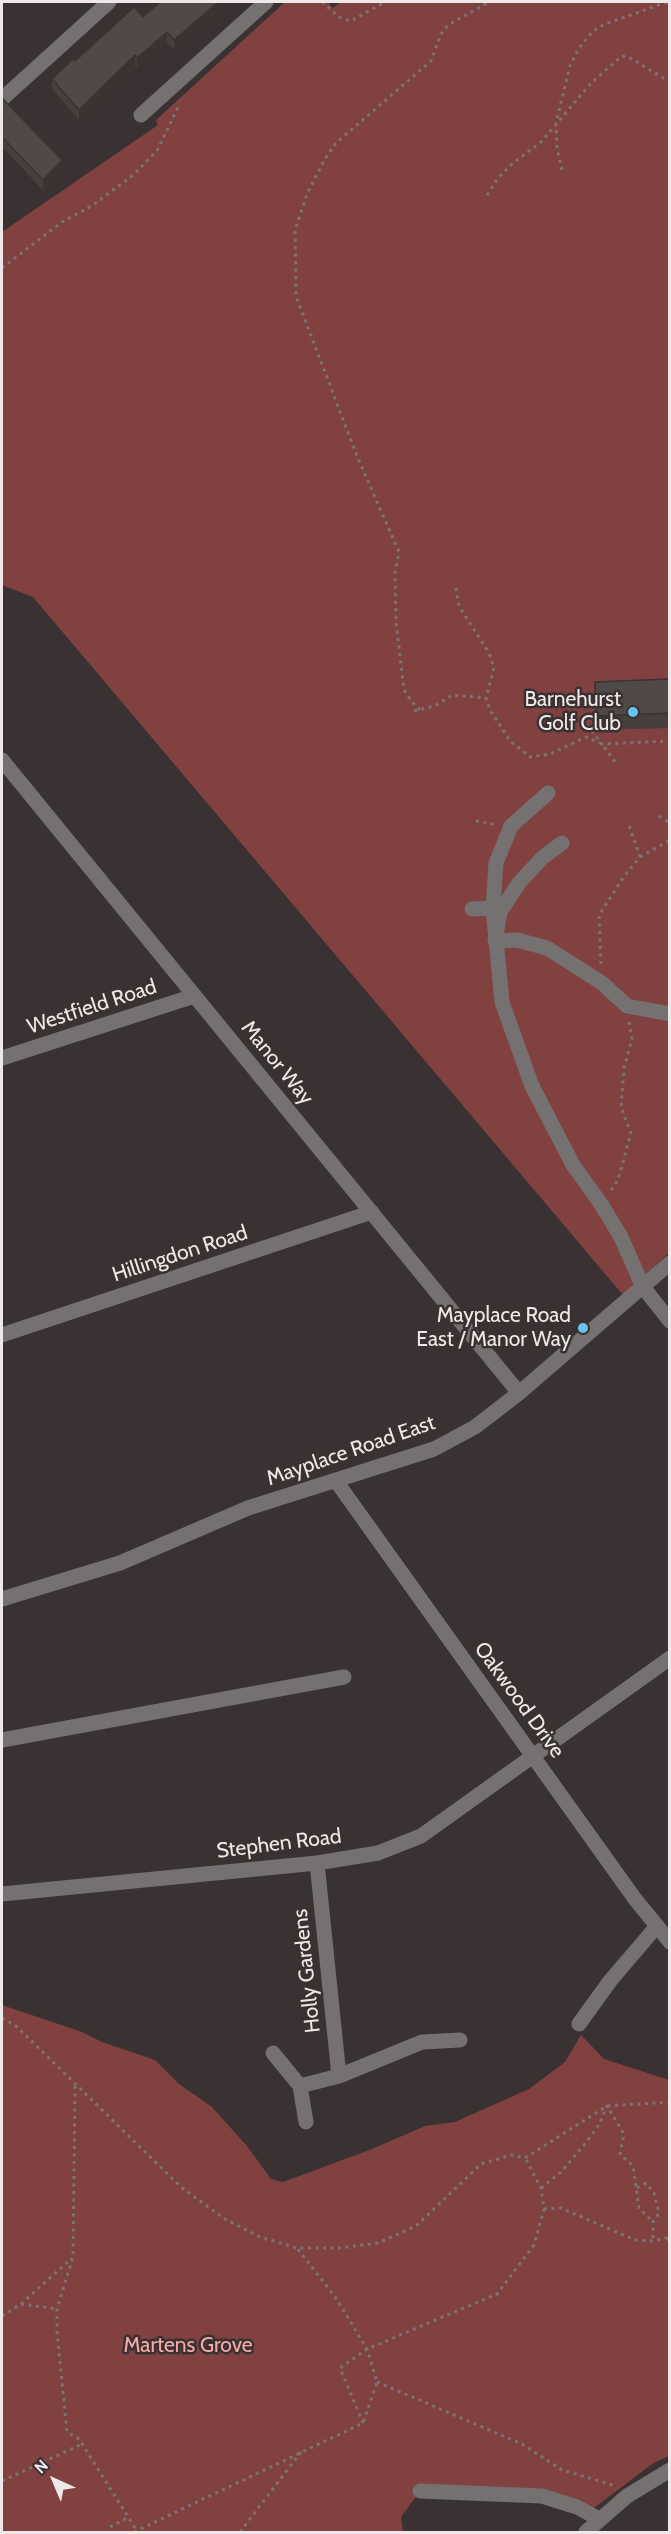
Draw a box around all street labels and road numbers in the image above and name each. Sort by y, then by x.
street label: Westfield Road [24,974,160,1040]
street label: Manor Way [235,1016,319,1110]
street label: Hillingdon Road [109,1220,251,1288]
street label: Mayplace Road East [263,1410,439,1492]
street label: Oakwood Drive [468,1637,570,1763]
street label: Stephen Road [215,1824,343,1864]
street label: Holly Gardens [288,1908,326,2034]

